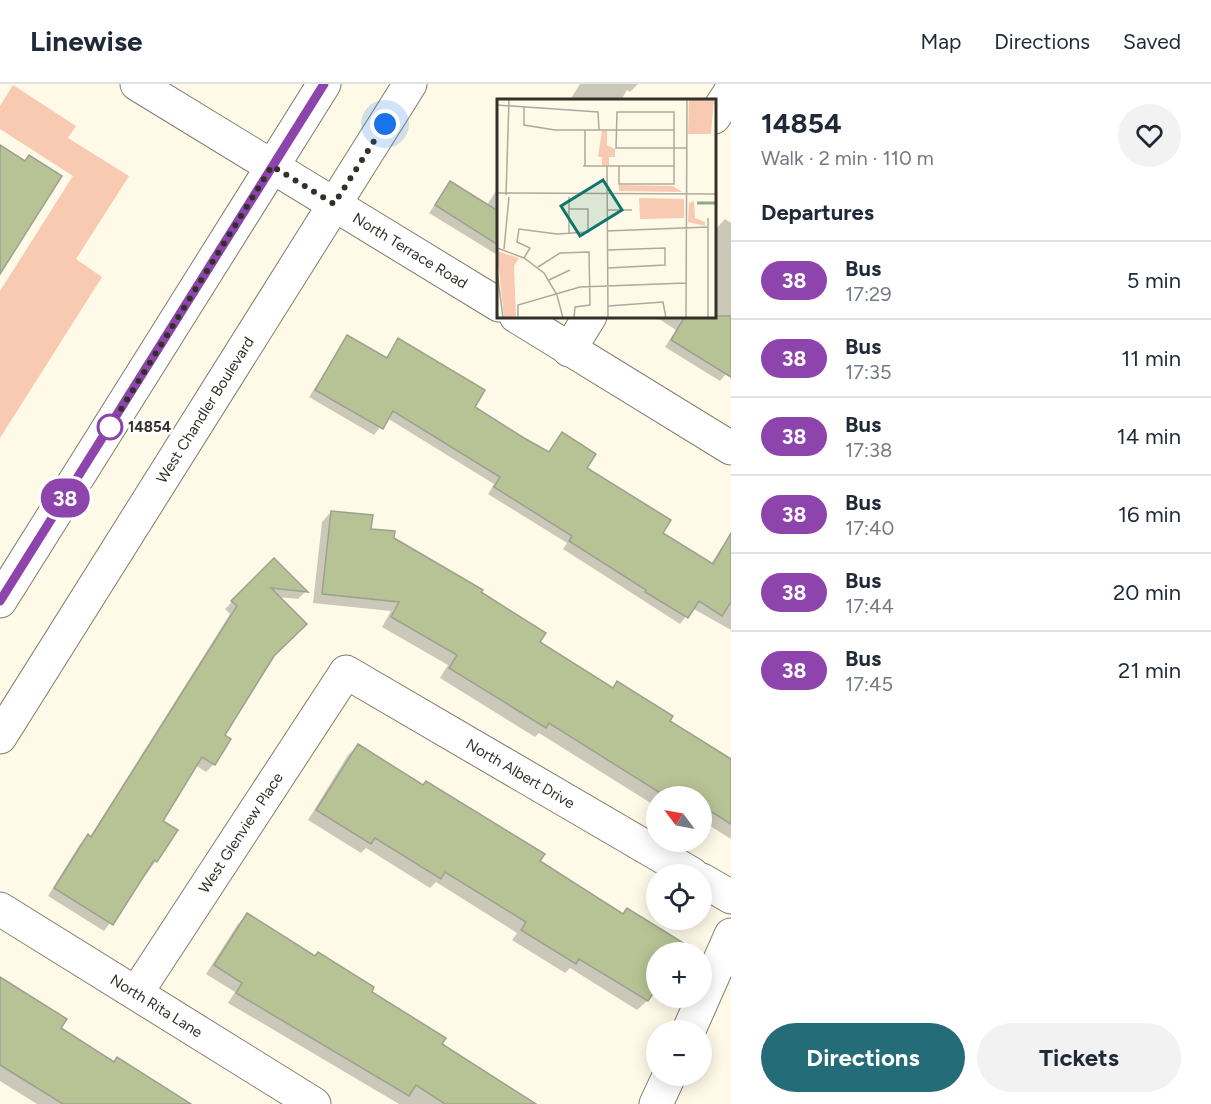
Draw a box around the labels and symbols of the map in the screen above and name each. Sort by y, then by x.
inset map [497,99,716,318]
your location [370,109,400,139]
street label: North Terrace Road [349,209,471,293]
street label: West Chandler Boulevard [153,334,258,487]
marker: 14854 [97,414,123,440]
place label: 14854 [128,418,172,436]
line badge: 38 [38,478,92,518]
street label: North Albert Drive [463,735,578,812]
street label: West Glenview Place [195,769,287,897]
north arrow [646,786,712,852]
street label: North Rita Lane [107,971,206,1041]

